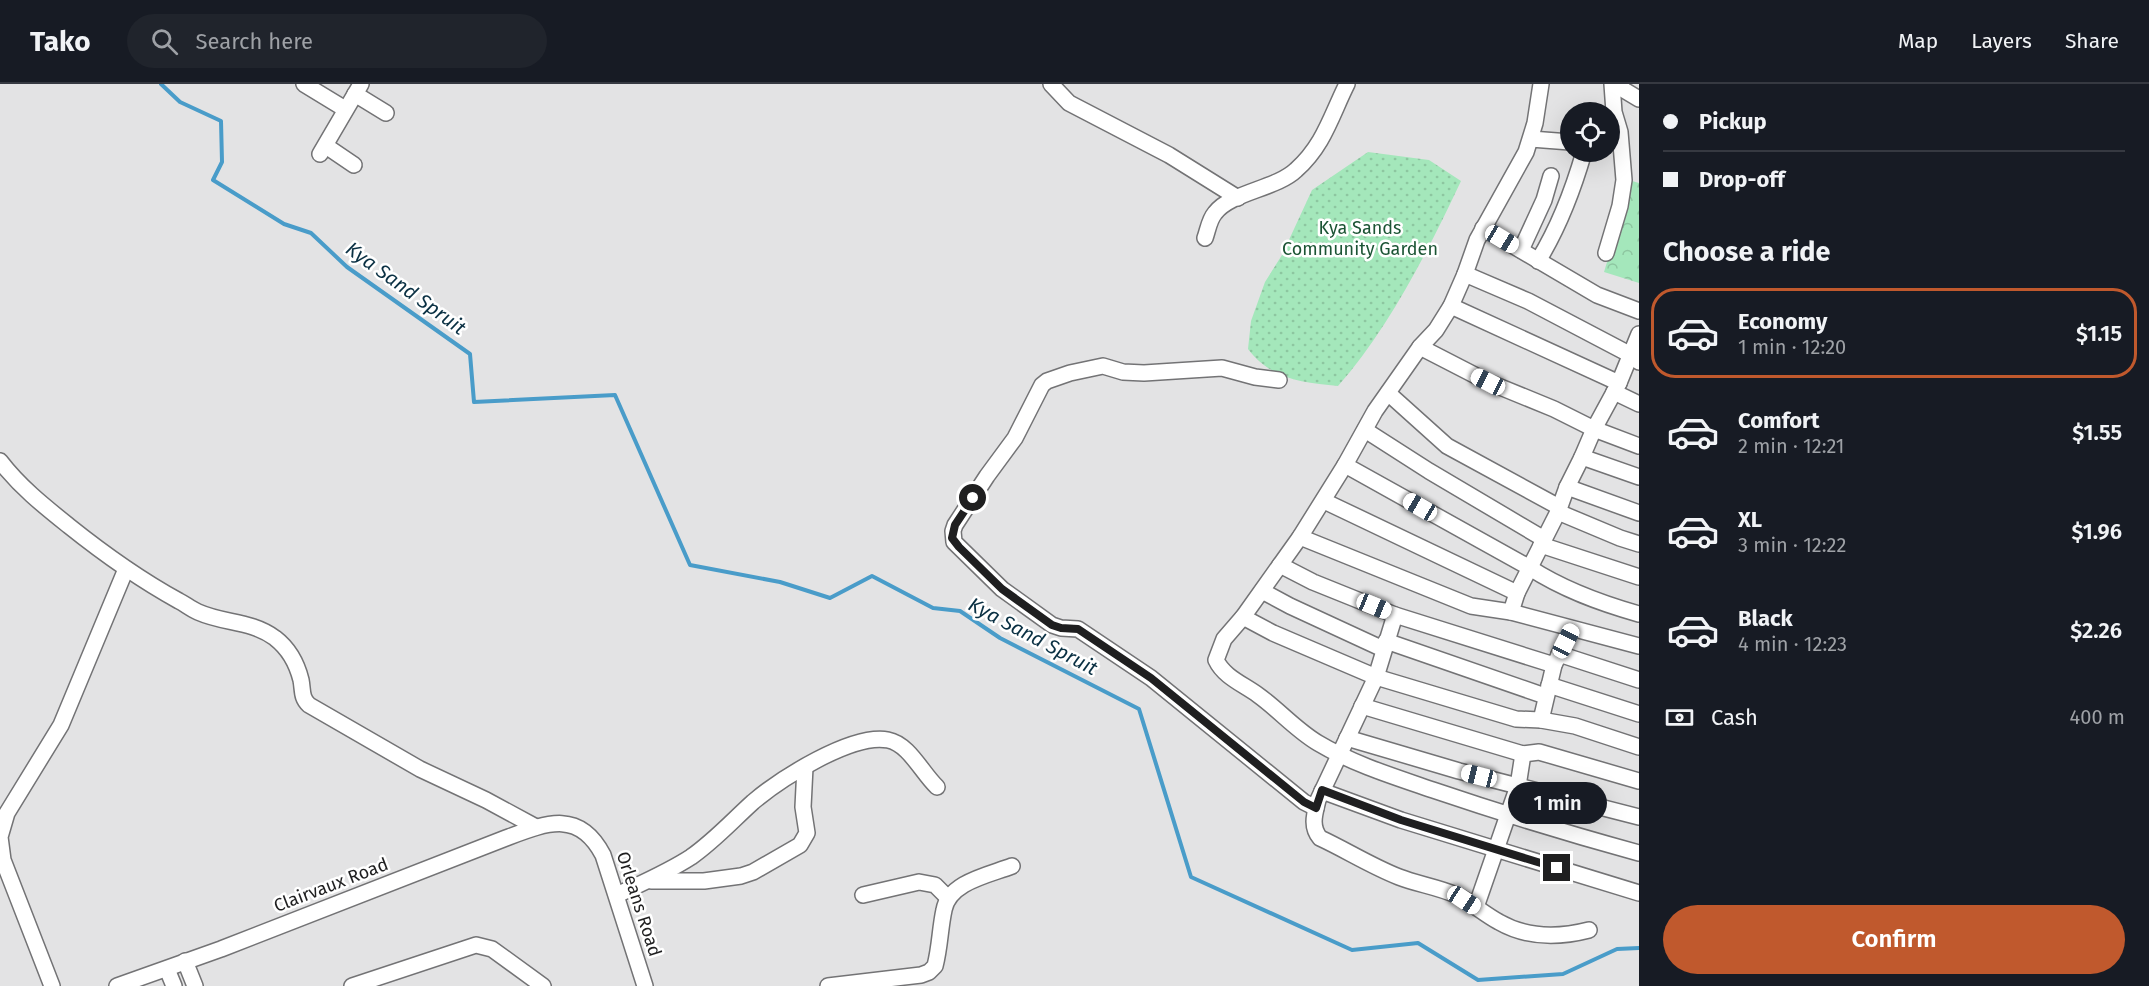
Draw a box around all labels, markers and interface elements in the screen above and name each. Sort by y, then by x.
search box [127,14,547,68]
text: Tako [30,25,91,58]
icon: search [148,25,181,58]
text: Search here [196,28,313,55]
text: Map [1898,28,1938,54]
text: Layers [1971,28,2032,54]
text: Share [2065,28,2119,54]
map controls [1560,102,1620,162]
button: locate [1560,102,1620,162]
text: Pickup [1699,108,1767,135]
text: Drop-off [1699,166,1785,193]
park label: Kya Sands Community Garden [1282,217,1438,260]
car [1482,222,1522,256]
water label: Kya Sand Spruit [341,236,471,340]
text: Choose a ride [1663,236,1830,268]
icon: car [1666,306,1720,360]
text: Economy [1738,308,1827,335]
text: $1.15 [2076,320,2122,347]
text: 1 min · 12:20 [1738,335,1846,359]
car [1468,366,1508,398]
icon: car [1666,405,1720,459]
text: Comfort [1738,407,1819,434]
text: $1.55 [2072,419,2122,446]
text: 2 min · 12:21 [1738,434,1845,458]
route start [959,484,986,511]
car [1400,490,1440,524]
icon: car [1666,504,1720,558]
text: XL [1738,506,1762,533]
text: $1.96 [2072,518,2122,545]
text: 3 min · 12:22 [1738,533,1846,557]
car [1354,591,1394,621]
water label: Kya Sand Spruit [964,592,1102,680]
icon: car [1666,603,1720,657]
text: Black [1738,605,1793,632]
text: $2.26 [2070,617,2122,644]
car [1550,621,1582,661]
text: 4 min · 12:23 [1738,632,1847,656]
icon: cash [1663,701,1696,734]
text: Cash [1711,704,1758,731]
text: 400 m [2070,705,2125,729]
car [1459,763,1499,789]
callout: 1 min [1508,781,1606,823]
text: 1 min [1533,791,1582,815]
street label: Orleans Road [612,849,666,959]
street label: Clairvaux Road [271,853,391,917]
route end [1543,854,1570,881]
car [1444,883,1484,917]
button: Confirm [1663,905,2125,974]

